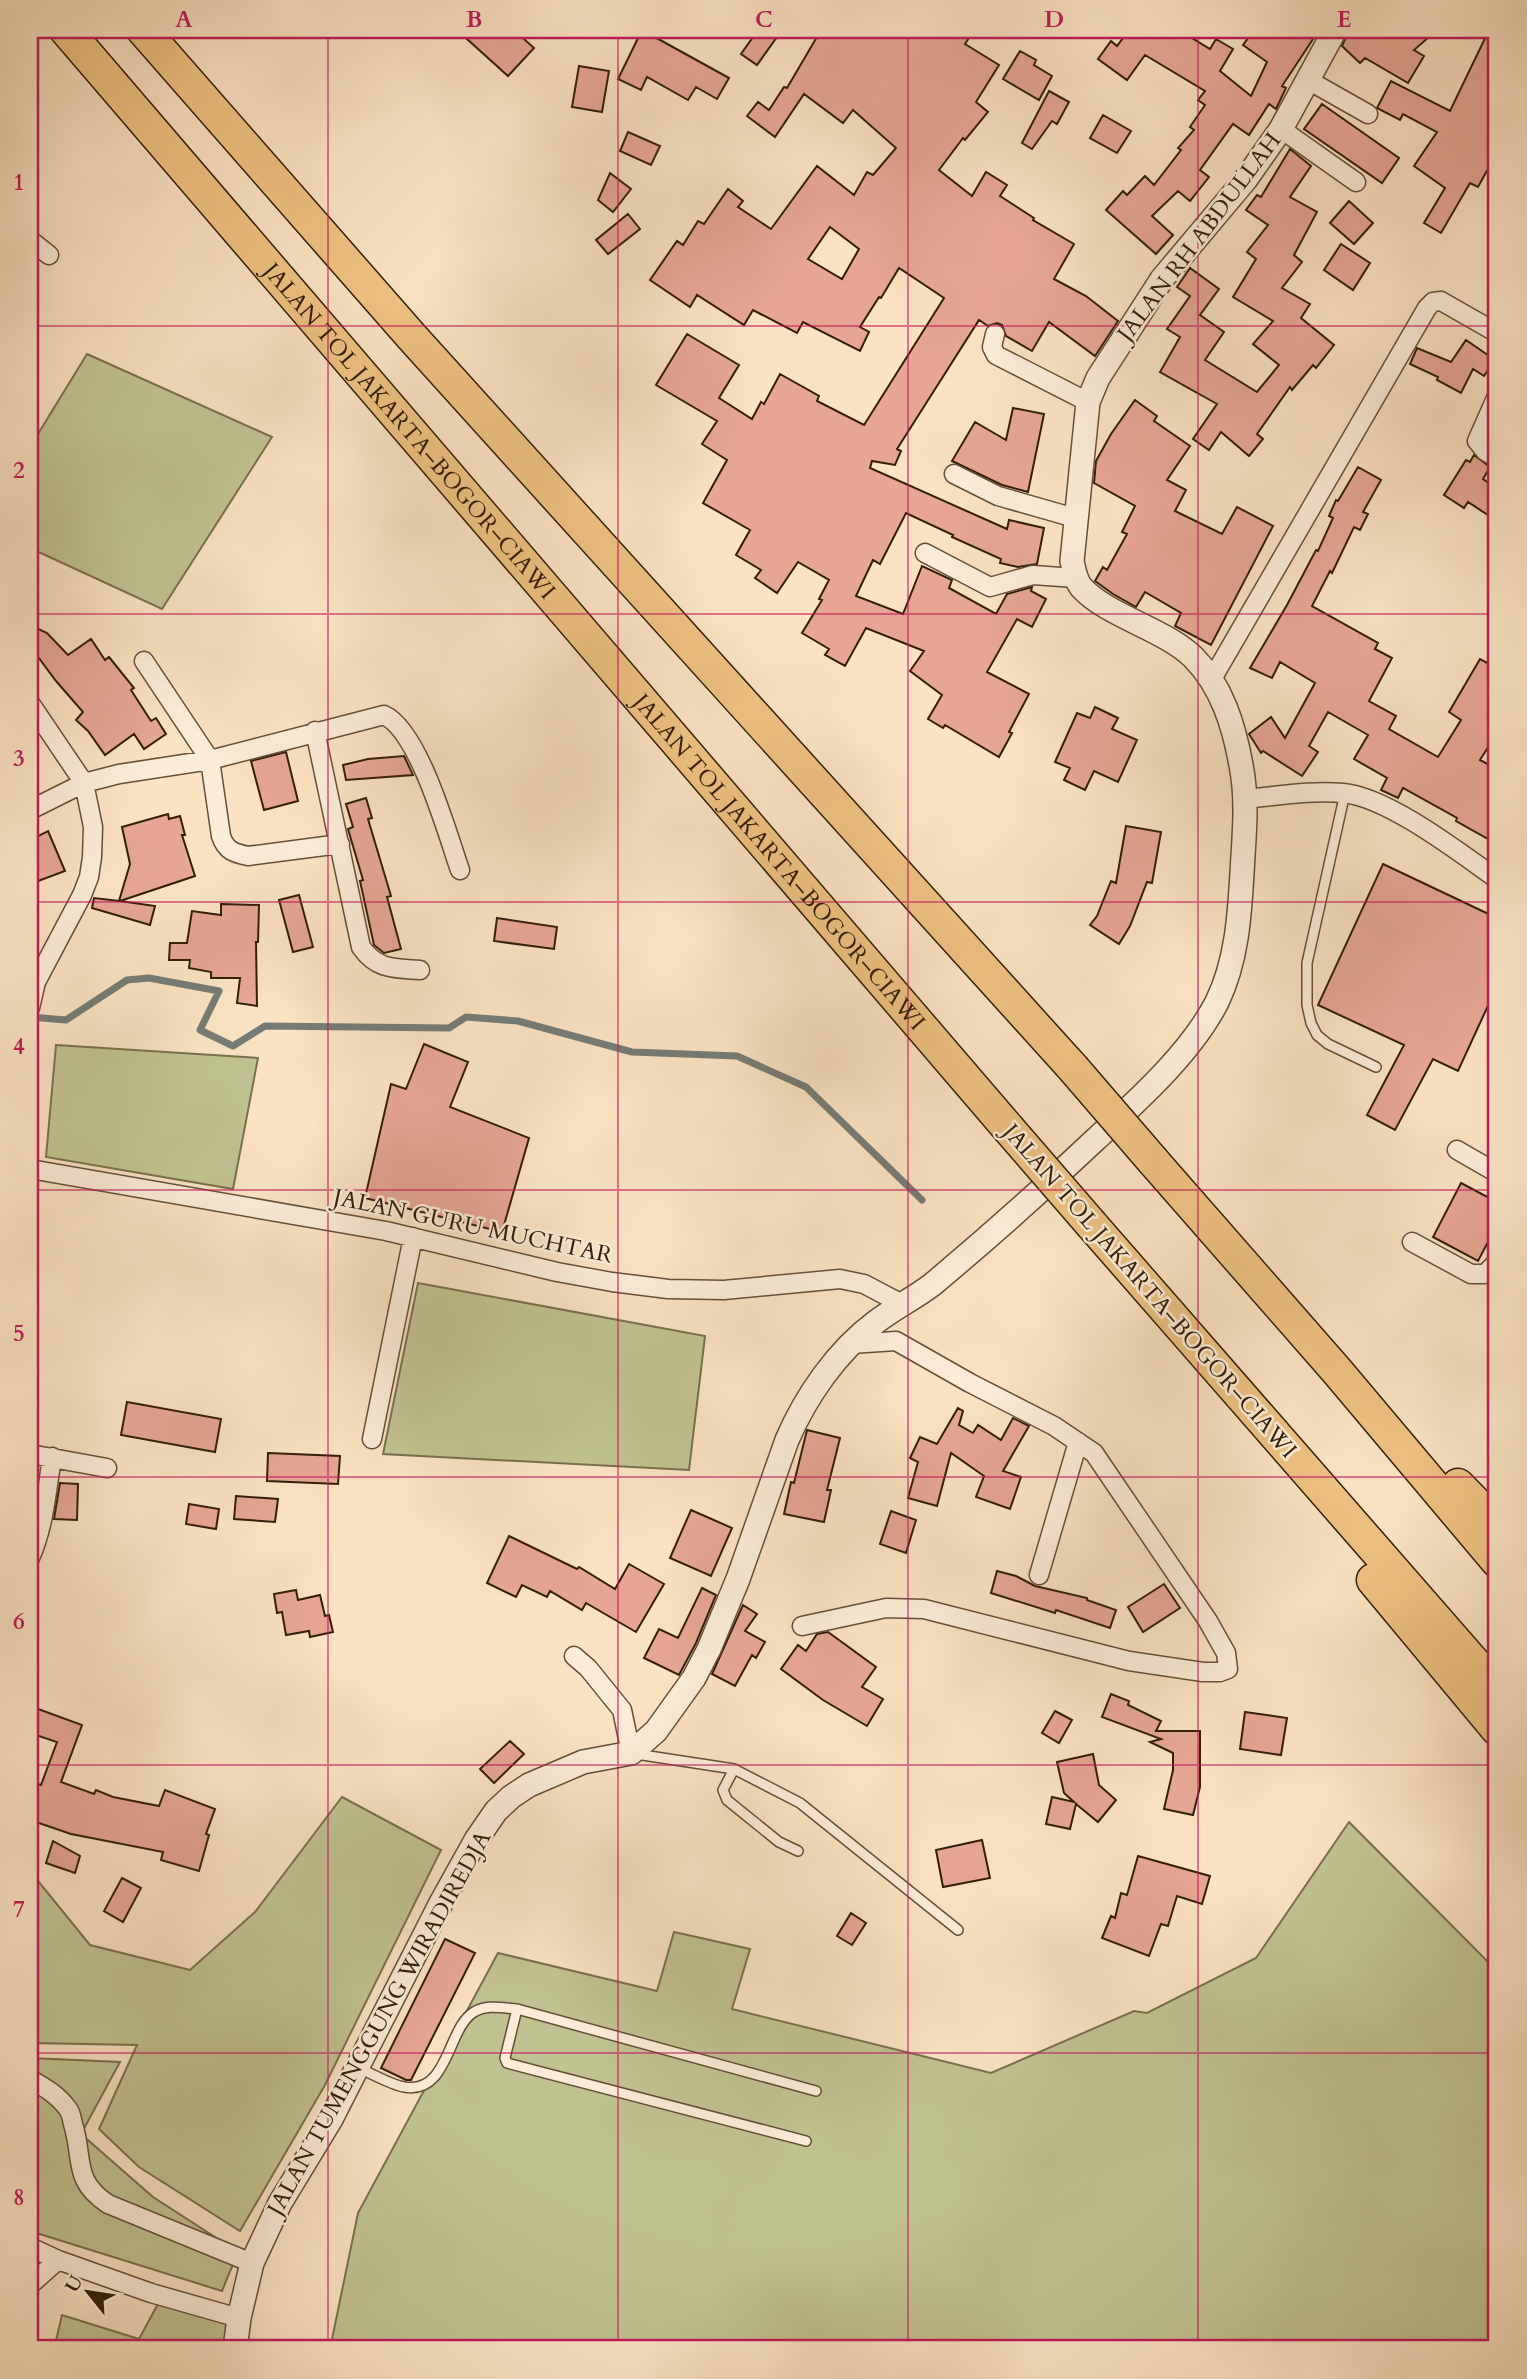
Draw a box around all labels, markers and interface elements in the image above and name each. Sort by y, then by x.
text: A [175,4,193,35]
text: B [466,4,482,35]
text: C [755,4,773,35]
text: D [1044,4,1064,35]
text: E [1337,4,1351,35]
street label: JALAN RH ABDULLAH [1108,126,1288,350]
text: 1 [13,167,25,198]
street label: JALAN TOL JAKARTA–BOGOR–CIAWI [255,254,563,606]
text: 2 [13,455,25,486]
street label: JALAN TOL JAKARTA–BOGOR–CIAWI [625,685,933,1037]
text: 3 [13,743,25,774]
text: 4 [13,1031,25,1062]
street label: JALAN TOL JAKARTA–BOGOR–CIAWI [994,1115,1304,1465]
street label: JALAN GURU MUCHTAR [328,1181,615,1271]
text: 5 [13,1318,25,1349]
text: 6 [13,1606,25,1637]
street label: JALAN TUMENGGUNG WIRADIREDJA [258,1824,498,2224]
text: 7 [13,1894,25,1925]
text: 8 [13,2182,25,2213]
north arrow [52,2256,122,2326]
text: U [59,2270,90,2297]

